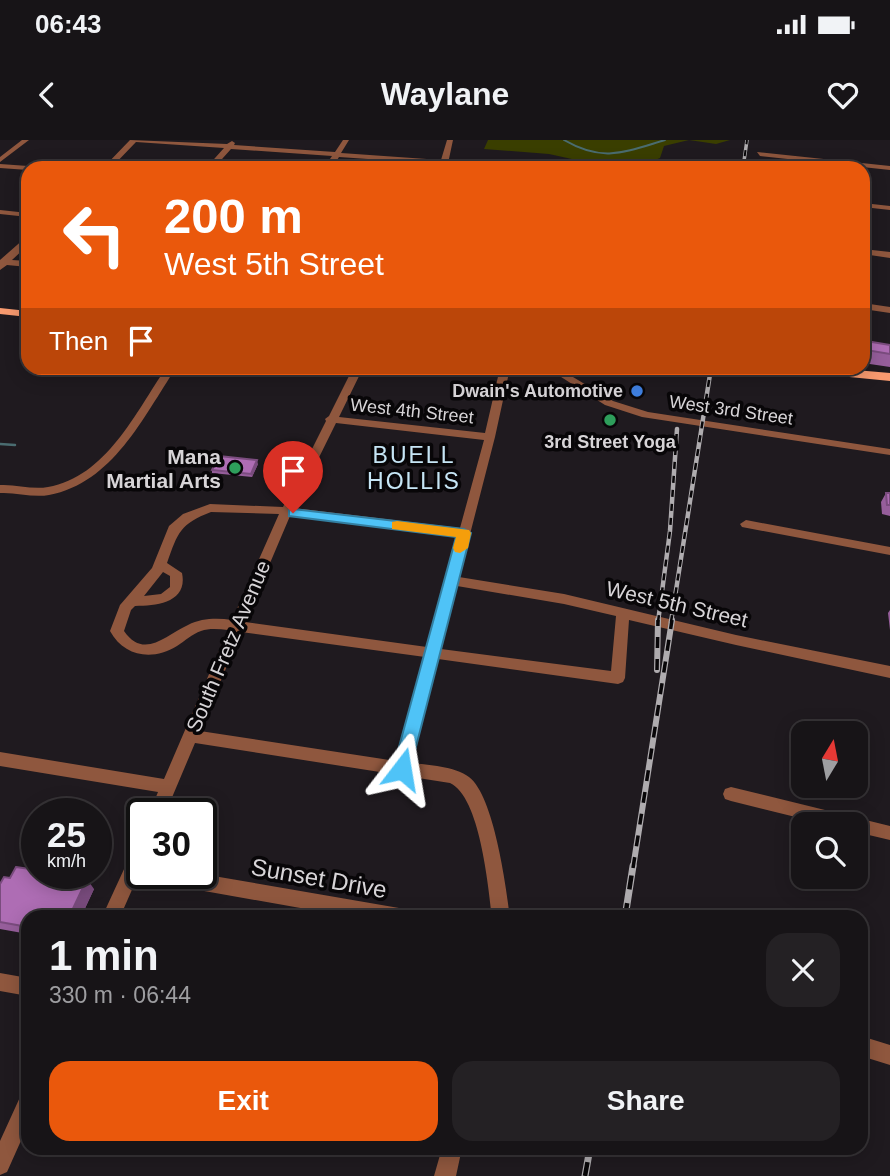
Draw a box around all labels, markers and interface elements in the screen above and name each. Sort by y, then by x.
text: 06:43 [35,9,102,39]
icon: back [28,76,66,114]
text: Waylane [381,76,509,112]
icon: heart [824,76,862,114]
icon: left [49,189,140,280]
text: 200 m [164,189,303,243]
text: West 5th Street [164,246,384,282]
icon: arrive [122,322,160,360]
text: Then [49,326,108,356]
place label: Dwain's Automotive [452,381,623,401]
marker: Dwain's Automotive [629,383,645,399]
street label: West 3rd Street [668,391,794,429]
street label: West 4th Street [349,395,475,427]
marker: 3rd Street Yoga [602,412,618,428]
place label: 3rd Street Yoga [544,432,677,452]
pin [263,441,323,513]
district label: BUELL HOLLIS [367,442,461,494]
place label: Mana Martial Arts [106,445,221,492]
icon: arrive [274,452,312,490]
marker: Mana Martial Arts [227,460,243,476]
street label: South Fretz Avenue [181,557,275,735]
street label: West 5th Street [604,577,750,631]
north arrow [791,721,868,798]
map controls [791,721,868,889]
position arrow [365,732,439,806]
speed limit sign: 30 [126,798,217,889]
button: search [791,812,868,889]
text: 25 [47,815,86,854]
text: km/h [47,851,86,871]
street label: Sunset Drive [249,853,389,903]
text: 1 min [49,932,159,979]
button: close [766,933,840,1007]
text: 330 m · 06:44 [49,982,191,1008]
button: Exit [49,1061,438,1141]
button: Share [452,1061,840,1141]

